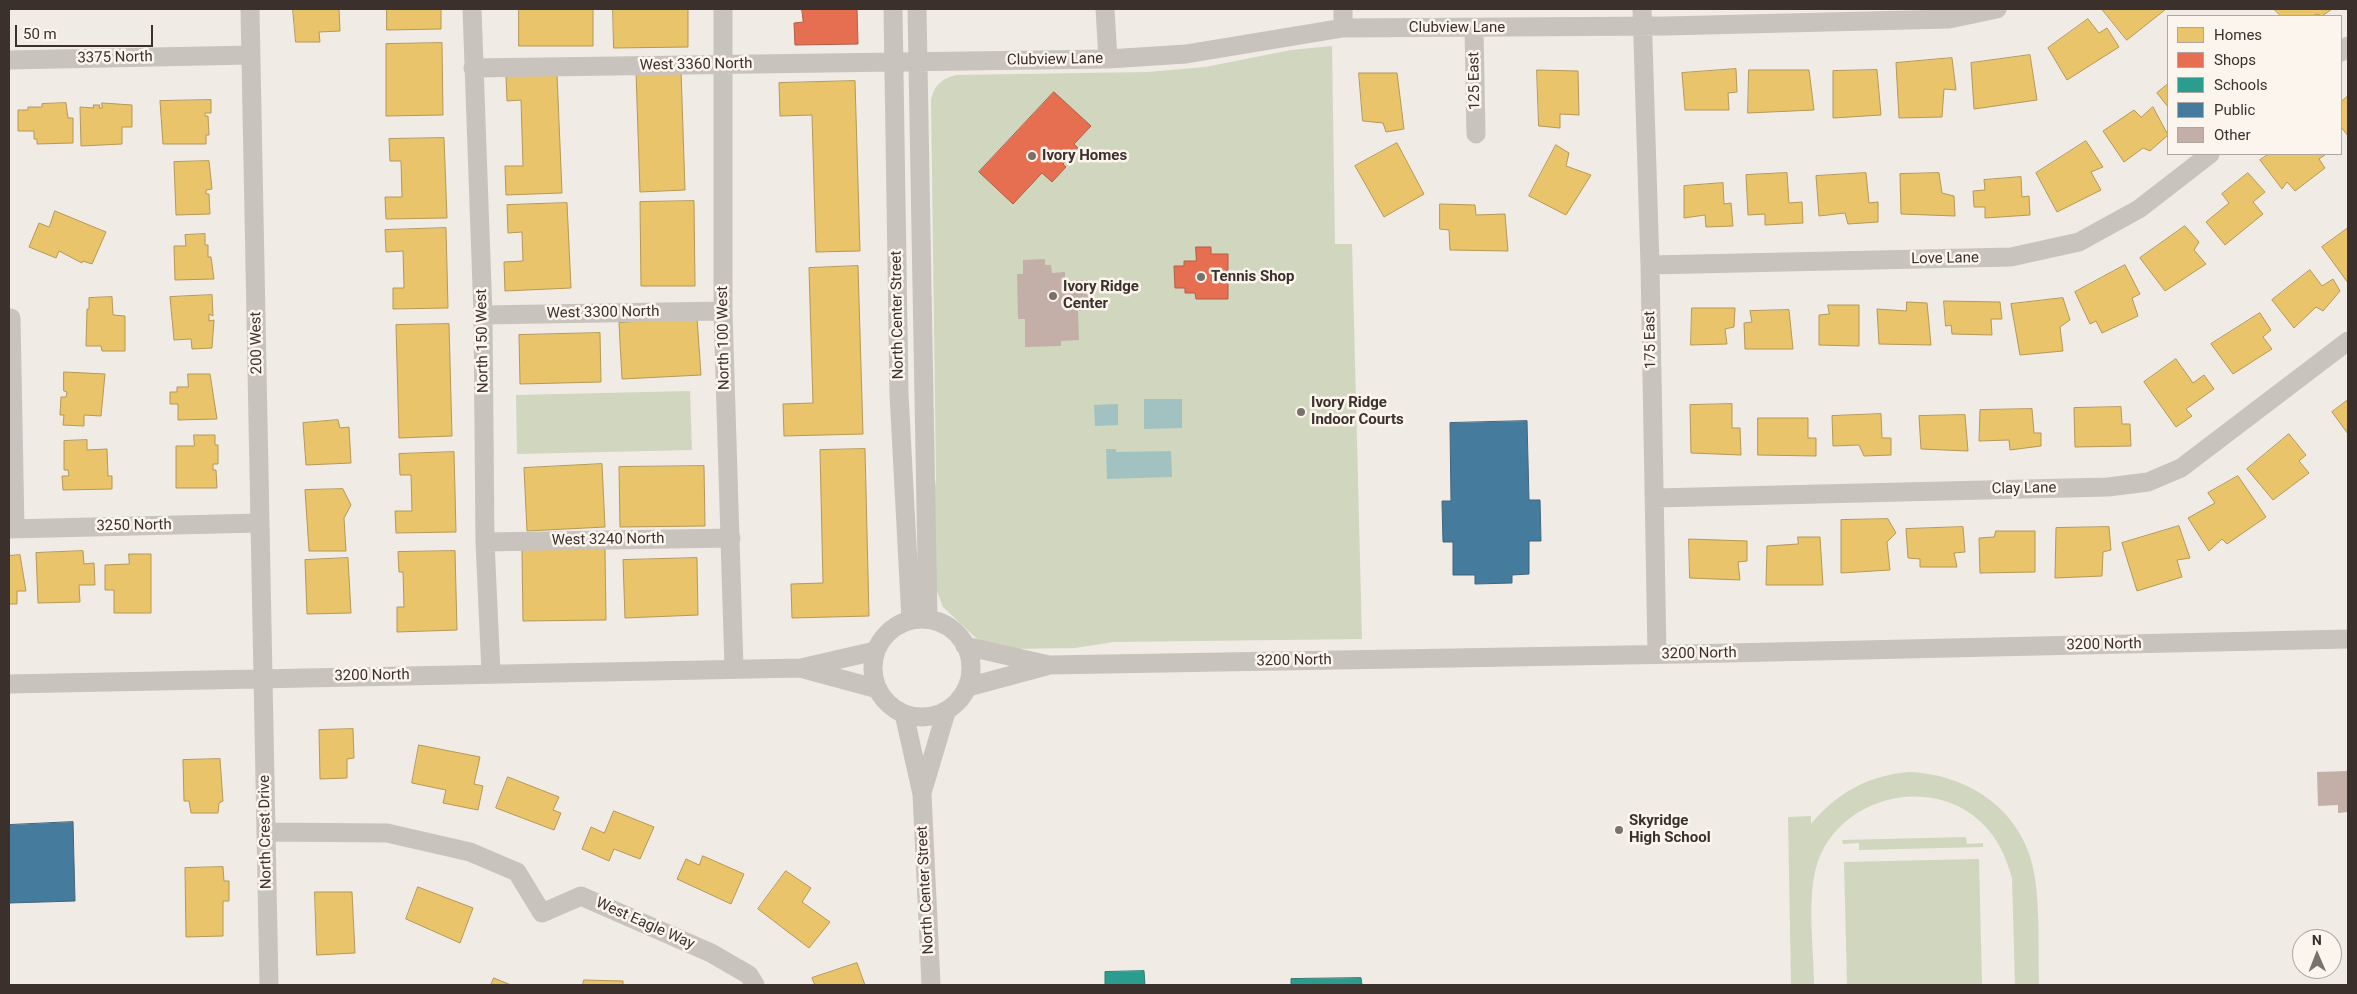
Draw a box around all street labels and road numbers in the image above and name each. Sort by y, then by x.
street label: Clubview Lane [1409,19,1505,37]
street label: 3375 North [77,48,153,68]
street label: Clubview Lane [1007,50,1103,70]
street label: 125 East [1465,52,1485,110]
street label: West 3360 North [639,55,753,75]
street label: Love Lane [1911,249,1979,269]
street label: North Center Street [888,250,908,380]
street label: North 100 West [714,286,734,390]
street label: North 150 West [473,289,493,393]
street label: West 3300 North [546,303,660,323]
street label: 175 East [1641,311,1661,369]
street label: 200 West [247,312,267,374]
street label: Clay Lane [1991,479,2057,499]
street label: 3250 North [96,516,172,536]
street label: West 3240 North [551,530,665,550]
street label: 3200 North [2066,635,2142,655]
street label: 3200 North [1661,644,1737,664]
street label: 3200 North [1256,651,1332,671]
street label: 3200 North [334,666,410,686]
street label: North Crest Drive [256,775,276,889]
street label: North Center Street [914,825,938,955]
street label: West Eagle Way [593,894,697,954]

